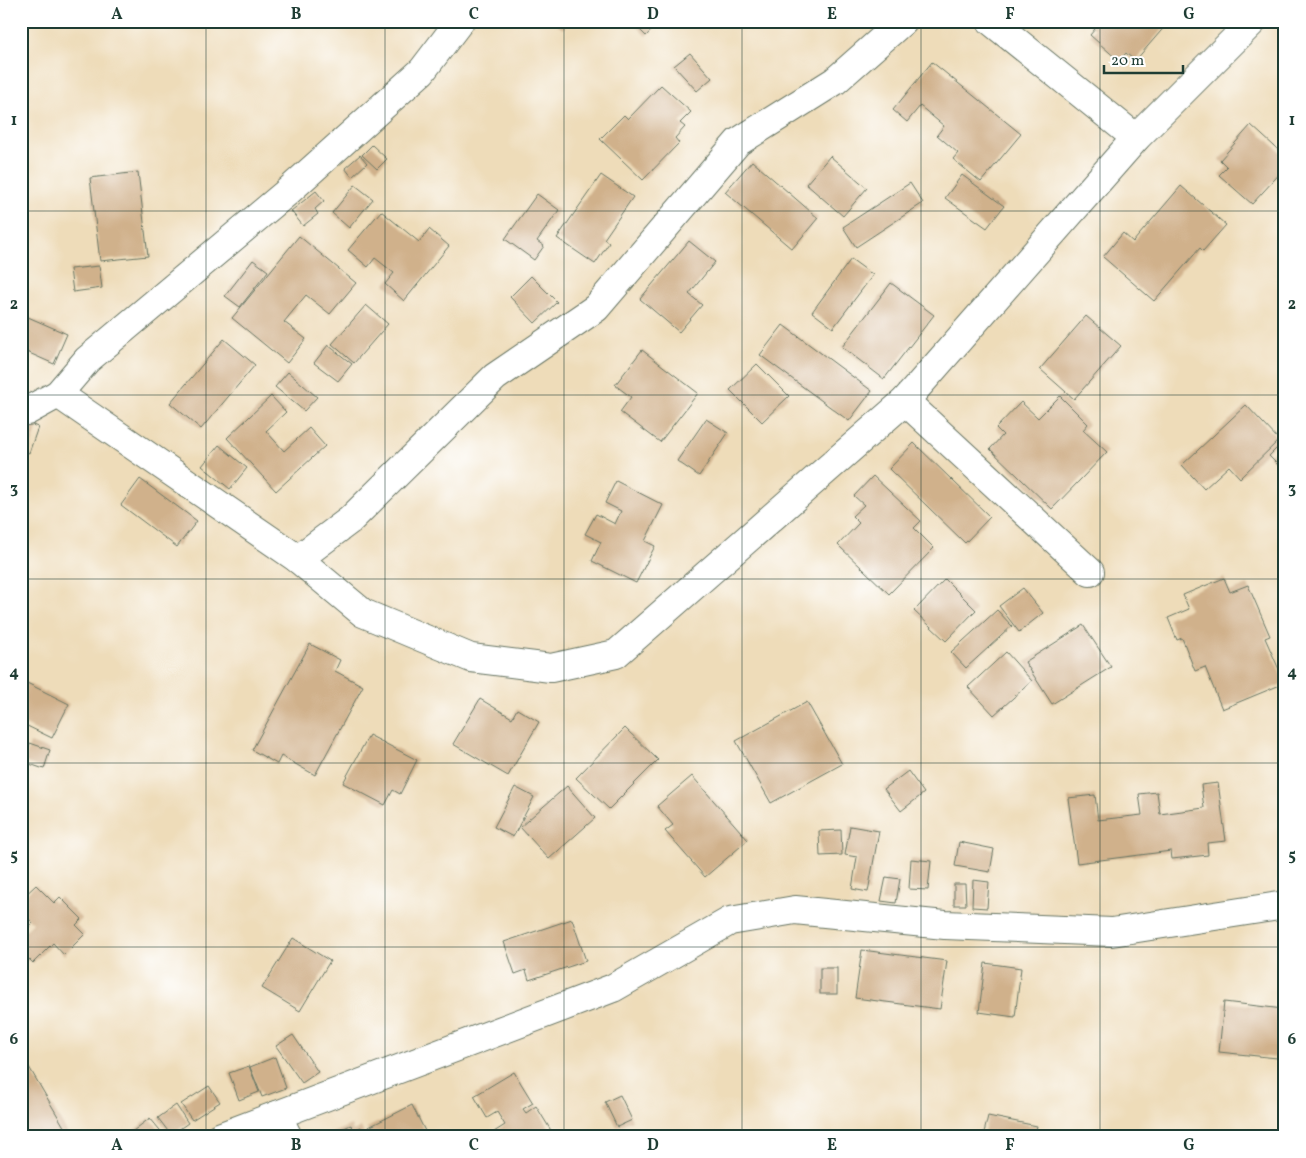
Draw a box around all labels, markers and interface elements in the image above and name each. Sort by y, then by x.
text: A [111,4,123,26]
text: B [291,4,302,26]
text: C [469,4,479,26]
text: D [647,4,659,26]
text: E [827,4,837,26]
text: F [1005,4,1015,26]
text: G [1183,4,1195,26]
scale bar [1104,42,1182,74]
text: 20 m [1111,51,1144,72]
text: 1 [11,110,17,132]
text: 1 [1289,110,1295,132]
text: 2 [10,294,18,316]
text: 2 [1288,294,1296,316]
text: 3 [10,478,18,500]
text: 3 [1288,478,1296,500]
text: 4 [9,662,19,684]
text: 4 [1287,662,1297,684]
text: 5 [10,845,18,867]
text: 5 [1288,845,1296,867]
text: 6 [10,1029,19,1051]
text: 6 [1288,1029,1297,1051]
text: A [111,1135,123,1157]
text: B [291,1135,302,1157]
text: C [469,1135,479,1157]
text: D [647,1135,659,1157]
text: E [827,1135,837,1157]
text: F [1005,1135,1015,1157]
text: G [1183,1135,1195,1157]

